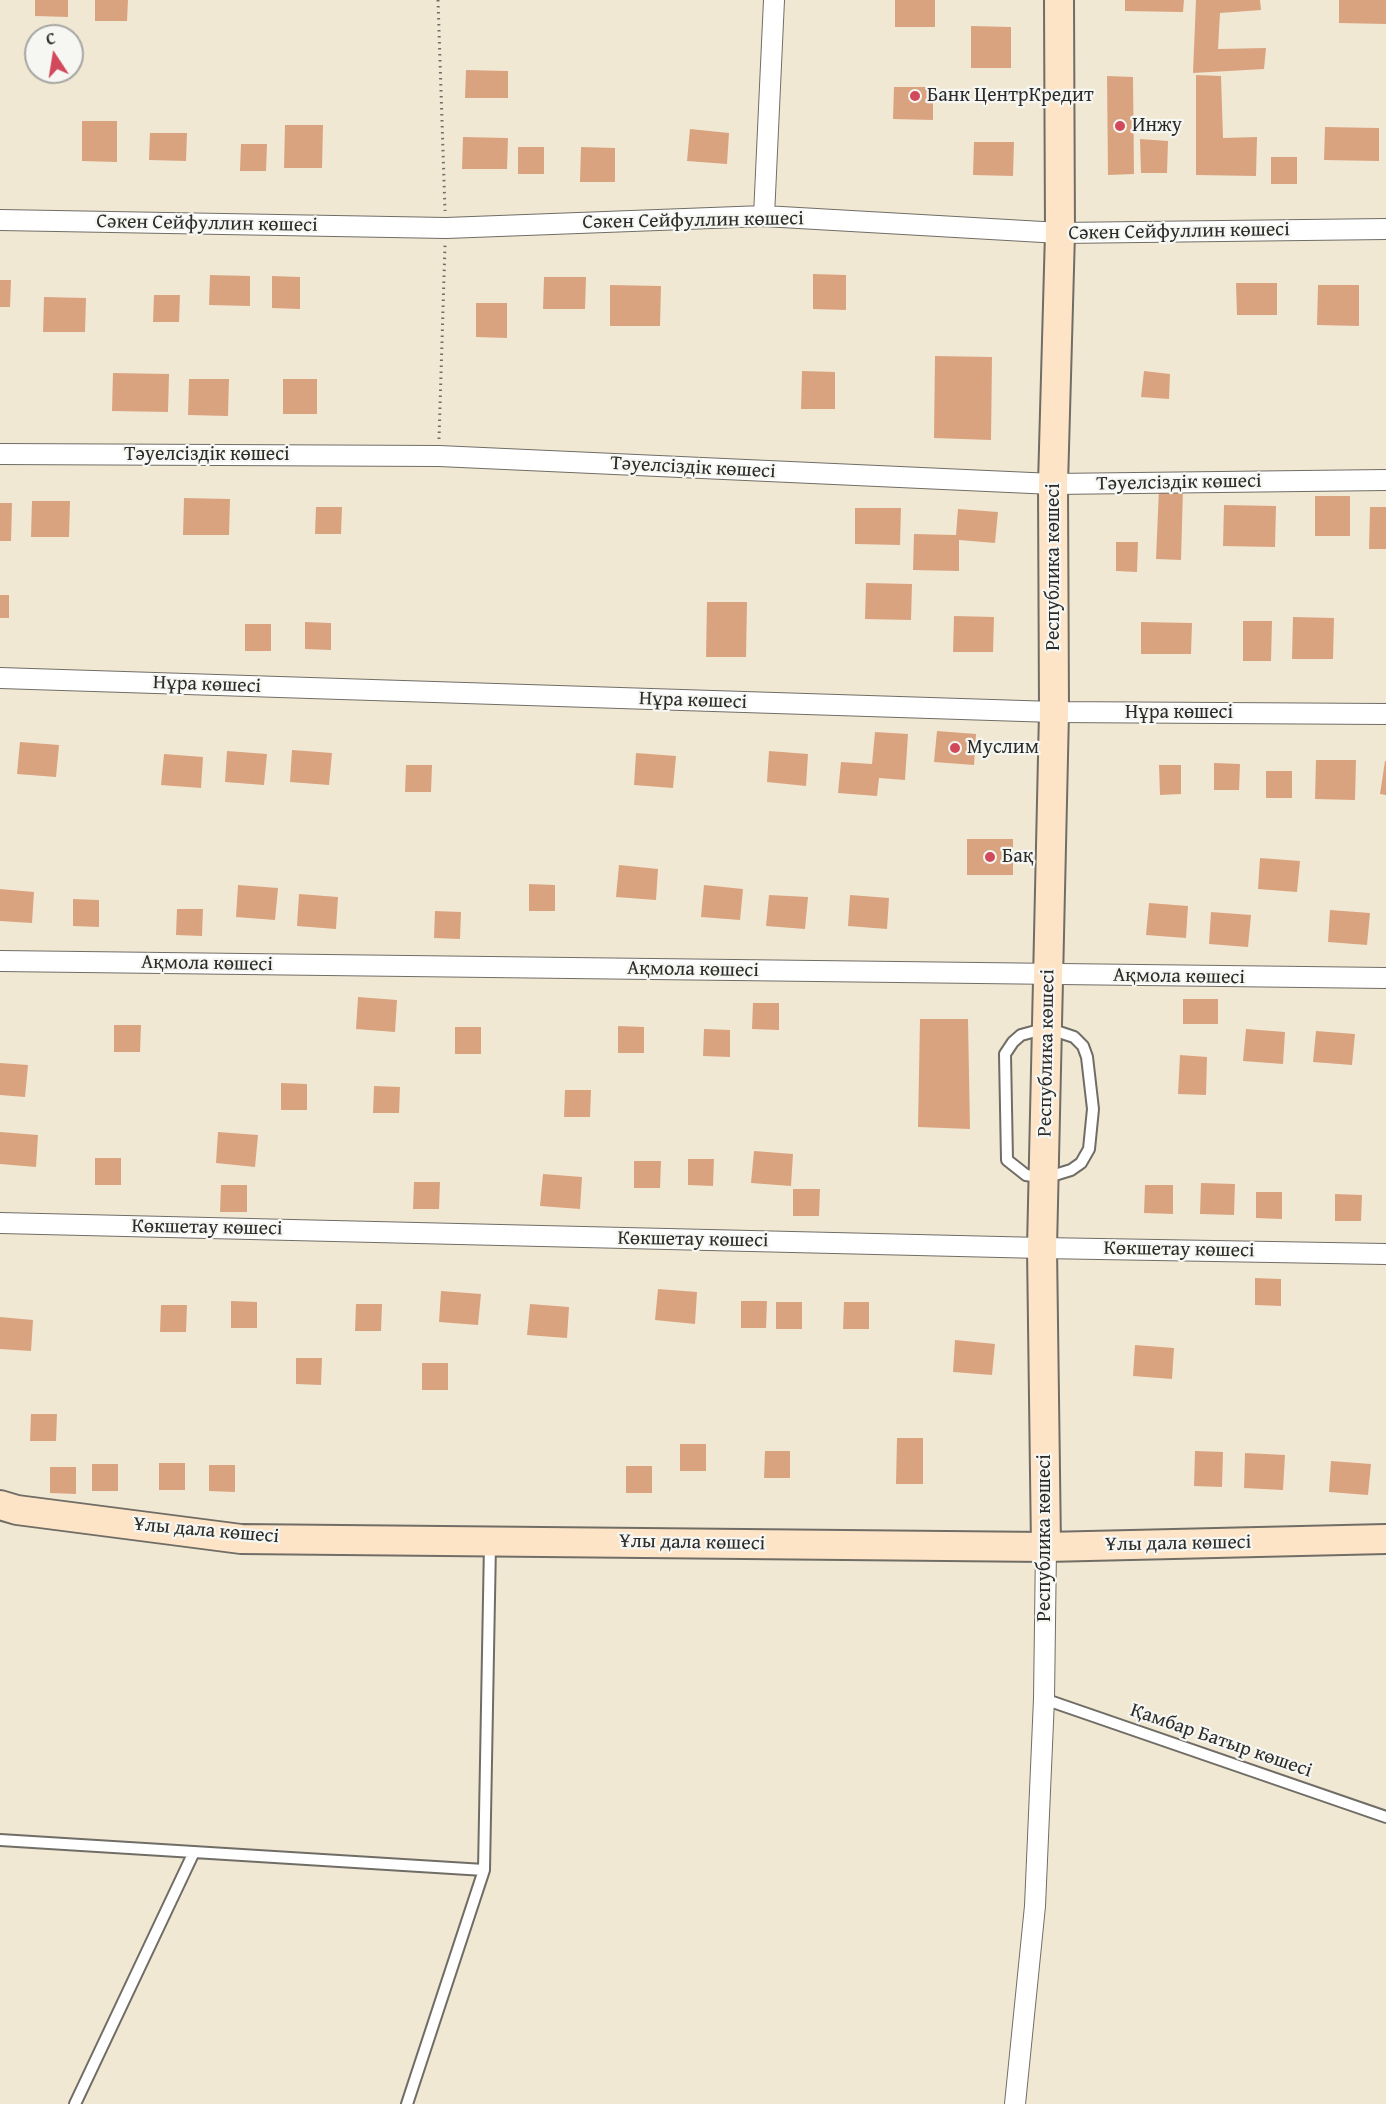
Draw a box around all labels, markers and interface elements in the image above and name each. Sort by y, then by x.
north arrow [24,24,84,84]
text: С [44,26,58,51]
place label: Банк ЦентрКредит [927,84,1094,108]
marker: Банк ЦентрКредит [908,89,922,103]
place label: Инжу [1132,114,1182,138]
marker: Инжу [1113,119,1127,133]
street label: Сәкен Сейфуллин көшесі [582,207,804,235]
street label: Сәкен Сейфуллин көшесі [96,210,318,238]
street label: Сәкен Сейфуллин көшесі [1068,218,1290,246]
street label: Тәуелсіздік көшесі [124,443,290,467]
street label: Тәуелсіздік көшесі [610,452,776,484]
street label: Тәуелсіздік көшесі [1096,470,1262,496]
street label: Республика көшесі [1042,483,1066,651]
street label: Нұра көшесі [153,671,261,699]
street label: Нұра көшесі [639,687,747,715]
street label: Нұра көшесі [1125,701,1233,725]
place label: Муслим [967,736,1039,760]
marker: Муслим [948,741,962,755]
place label: Бақ [1002,845,1033,869]
marker: Бақ [983,850,997,864]
street label: Ақмола көшесі [141,951,273,977]
street label: Ақмола көшесі [627,957,759,983]
street label: Ақмола көшесі [1113,964,1245,990]
street label: Республика көшесі [1034,969,1060,1137]
street label: Көкшетау көшесі [131,1215,283,1241]
street label: Көкшетау көшесі [617,1227,769,1253]
street label: Көкшетау көшесі [1103,1237,1255,1263]
street label: Республика көшесі [1033,1454,1057,1622]
street label: Ұлы дала көшесі [132,1513,280,1549]
street label: Ұлы дала көшесі [619,1530,765,1556]
street label: Ұлы дала көшесі [1105,1531,1251,1557]
street label: Қамбар Батыр көшесі [1127,1699,1315,1783]

